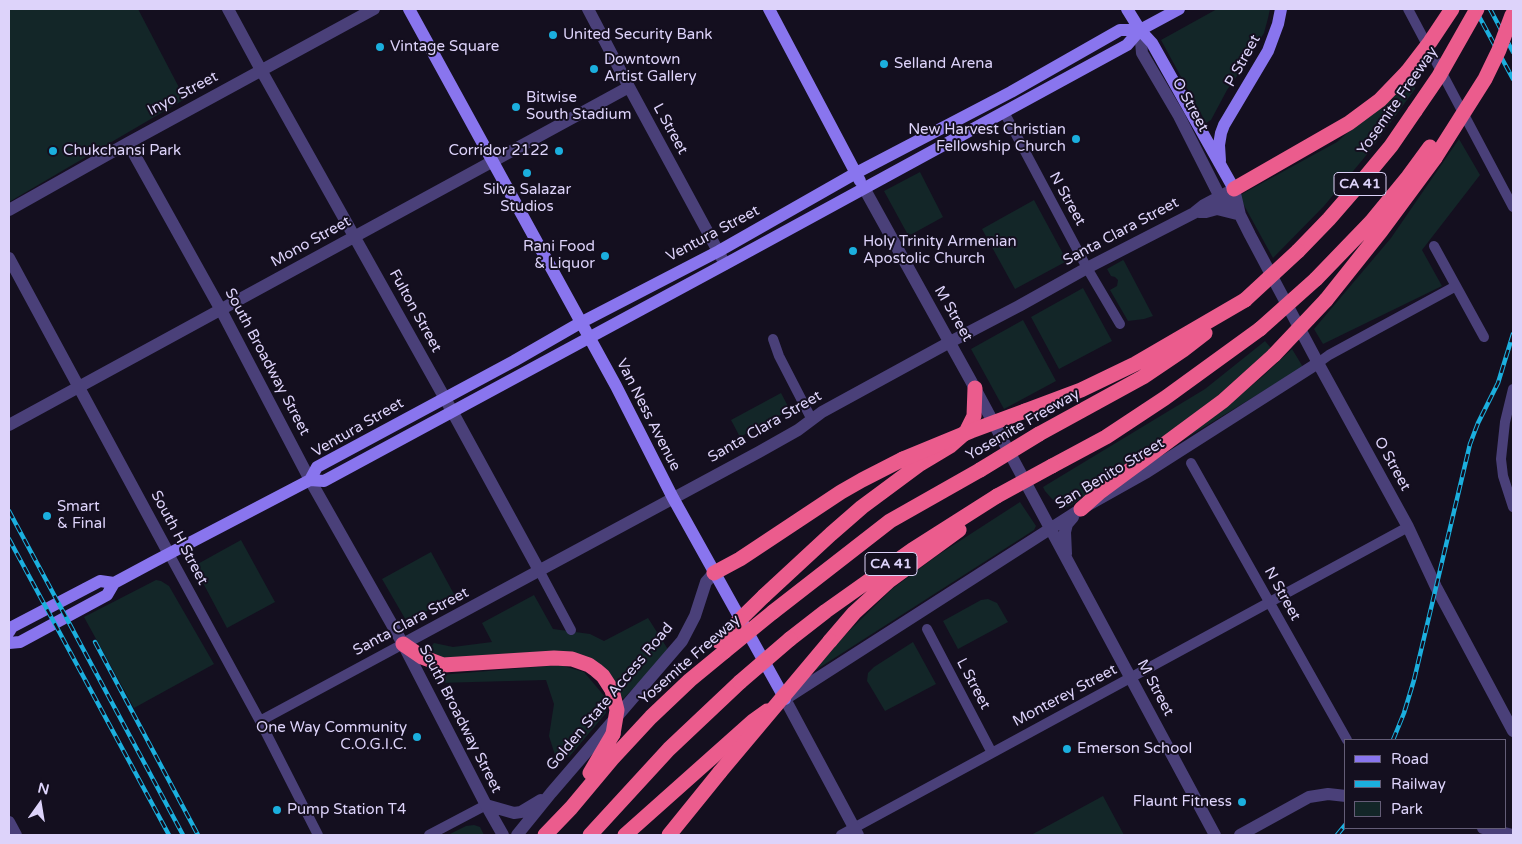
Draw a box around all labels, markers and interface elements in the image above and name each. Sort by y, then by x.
place label: United Security Bank [563,26,713,44]
marker: United Security Bank [547,29,559,41]
street label: P Street [1221,32,1265,90]
place label: Vintage Square [390,38,499,56]
marker: Vintage Square [374,41,386,53]
street label: Yosemite Freeway [1354,43,1442,159]
place label: Downtown Artist Gallery [604,51,697,86]
place label: Selland Arena [894,55,993,73]
marker: Selland Arena [878,58,890,70]
marker: Downtown Artist Gallery [588,63,600,75]
street label: Inyo Street [145,68,221,120]
street label: O Street [1168,75,1212,135]
place label: Bitwise South Stadium [526,89,631,124]
street label: L Street [649,100,691,158]
marker: Bitwise South Stadium [510,101,522,113]
place label: New Harvest Christian Fellowship Church [908,121,1066,156]
marker: New Harvest Christian Fellowship Church [1070,133,1082,145]
place label: Chukchansi Park [63,142,181,160]
place label: Corridor 2122 [449,142,549,160]
marker: Chukchansi Park [47,145,59,157]
marker: Corridor 2122 [553,145,565,157]
marker: Silva Salazar Studios [521,167,533,179]
street label: N Street [1045,169,1089,229]
road number: CA 41 [1334,172,1386,195]
place label: Silva Salazar Studios [483,181,571,216]
street label: Santa Clara Street [1060,194,1182,270]
street label: Ventura Street [663,202,763,266]
street label: Mono Street [268,213,354,271]
place label: Holy Trinity Armenian Apostolic Church [863,233,1017,268]
place label: Rani Food & Liquor [523,238,595,273]
marker: Holy Trinity Armenian Apostolic Church [847,245,859,257]
marker: Rani Food & Liquor [599,250,611,262]
street label: Fulton Street [385,266,445,356]
street label: M Street [930,283,976,345]
street label: South Broadway Street [221,285,313,439]
street label: Van Ness Avenue [612,356,684,474]
street label: Yosemite Freeway [963,385,1083,465]
street label: Santa Clara Street [705,387,825,467]
street label: Ventura Street [309,394,407,462]
street label: San Benito Street [1052,434,1168,514]
street label: O Street [1370,434,1414,494]
street label: South H Street [147,488,211,588]
place label: Smart & Final [57,498,106,533]
marker: Smart & Final [41,510,53,522]
road number: CA 41 [865,552,917,576]
street label: N Street [1260,564,1304,624]
street label: Santa Clara Street [350,584,472,660]
street label: Yosemite Freeway [636,611,744,709]
street label: Golden State Access Road [543,619,677,775]
street label: South Broadway Street [415,642,505,796]
street label: L Street [952,655,994,713]
street label: M Street [1133,657,1177,719]
street label: Monterey Street [1010,661,1120,731]
place label: One Way Community C.O.G.I.C. [256,719,407,754]
marker: One Way Community C.O.G.I.C. [411,731,423,743]
legend [1344,739,1507,829]
place label: Emerson School [1077,740,1192,758]
marker: Emerson School [1061,743,1073,755]
text: Road [1391,750,1429,768]
text: Railway [1391,775,1446,793]
north arrow [15,779,65,829]
text: N [36,779,51,798]
place label: Flaunt Fitness [1133,793,1232,811]
marker: Flaunt Fitness [1236,796,1248,808]
text: Park [1391,800,1423,818]
place label: Pump Station T4 [287,801,406,819]
marker: Pump Station T4 [271,804,283,816]

